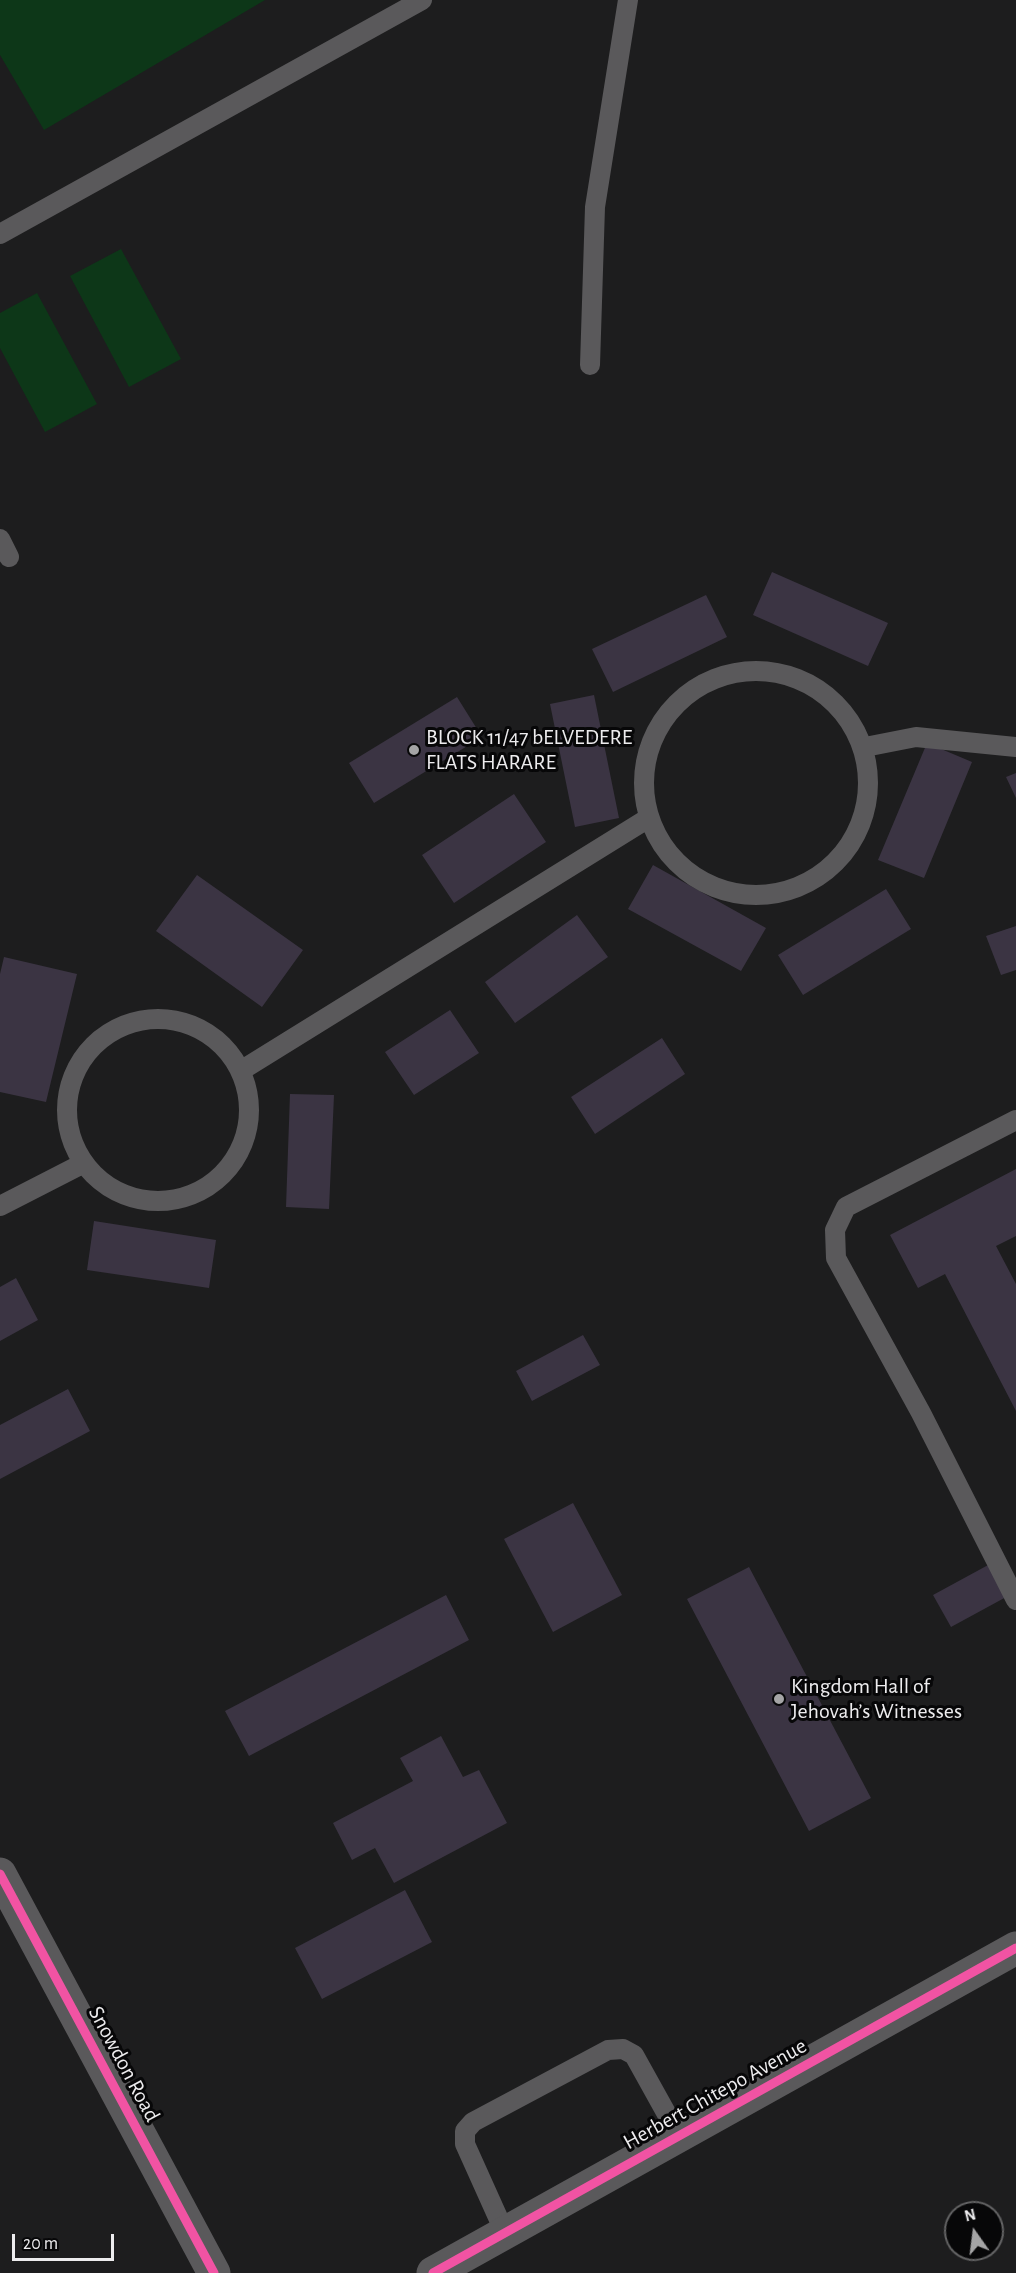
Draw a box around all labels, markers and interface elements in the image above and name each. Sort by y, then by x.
place label: BLOCK 11/47 bELVEDERE FLATS HARARE [426,724,632,776]
marker: BLOCK 11/47 bELVEDERE FLATS HARARE [407,743,421,757]
place label: Kingdom Hall of Jehovah’s Witnesses [791,1673,962,1724]
marker: Kingdom Hall of Jehovah’s Witnesses [772,1692,786,1706]
street label: Snowdon Road [82,2002,166,2126]
street label: Herbert Chitepo Avenue [619,2033,811,2155]
north arrow [944,2201,1004,2261]
text: N [963,2206,977,2225]
scale bar [15,2222,117,2260]
text: 20 m [23,2235,58,2253]

